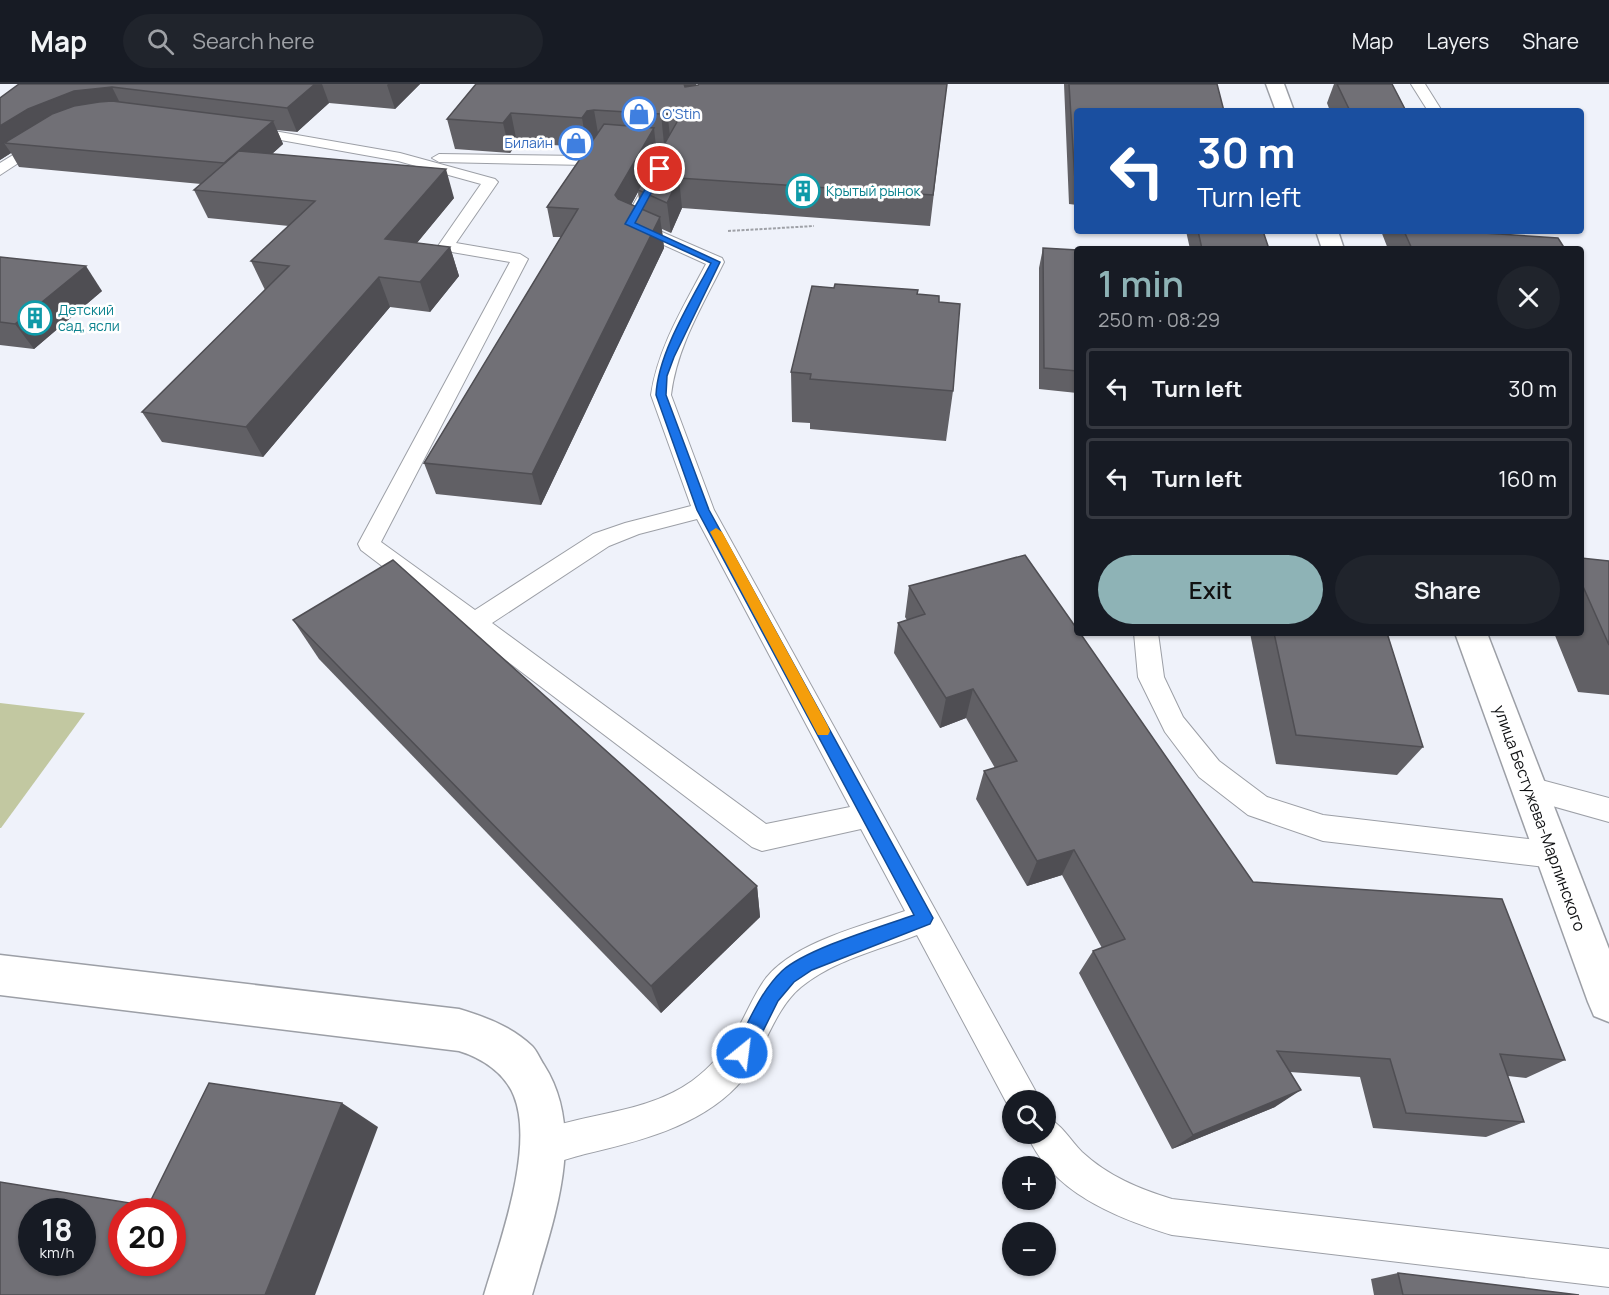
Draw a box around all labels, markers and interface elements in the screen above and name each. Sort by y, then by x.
search box [123,14,543,68]
text: Map [30,22,87,60]
icon: search [144,25,177,58]
text: Search here [192,26,315,56]
text: Map [1352,27,1393,55]
text: Layers [1426,27,1489,55]
text: Share [1522,27,1579,55]
shop icon: O'Stin [621,96,657,132]
place label: O'Stin [662,104,701,123]
text: 30 m [1197,123,1295,181]
shop icon: Билайн [558,125,594,161]
icon: left [1098,132,1176,210]
place label: Билайн [505,133,553,152]
pin [634,143,685,194]
icon: arrive [643,152,676,185]
building icon: Крытый рынок [785,173,821,209]
text: Turn left [1197,178,1301,215]
place label: Крытый рынок [826,181,921,200]
text: 1 min [1098,259,1184,308]
button: close [1497,266,1560,329]
building icon: Детский сад, ясли [17,300,53,336]
place label: Детский сад, ясли [58,300,120,335]
text: 250 m · 08:29 [1098,306,1220,333]
icon: left [1101,372,1134,405]
text: Turn left [1152,374,1242,404]
text: 30 m [1508,374,1557,404]
icon: left [1101,462,1134,495]
text: Turn left [1152,464,1242,494]
text: 160 m [1498,464,1557,494]
button: Exit [1098,555,1323,624]
button: Share [1335,555,1560,624]
street label: улица Бестужева-Марлинского [1489,702,1591,934]
position arrow [710,1021,774,1085]
map controls [1002,1090,1056,1276]
button: search [1002,1090,1056,1144]
button: + [1002,1156,1056,1210]
speed limit sign: 20 [108,1198,186,1276]
text: 18 [41,1209,73,1250]
button: − [1002,1222,1056,1276]
text: km/h [40,1242,74,1263]

